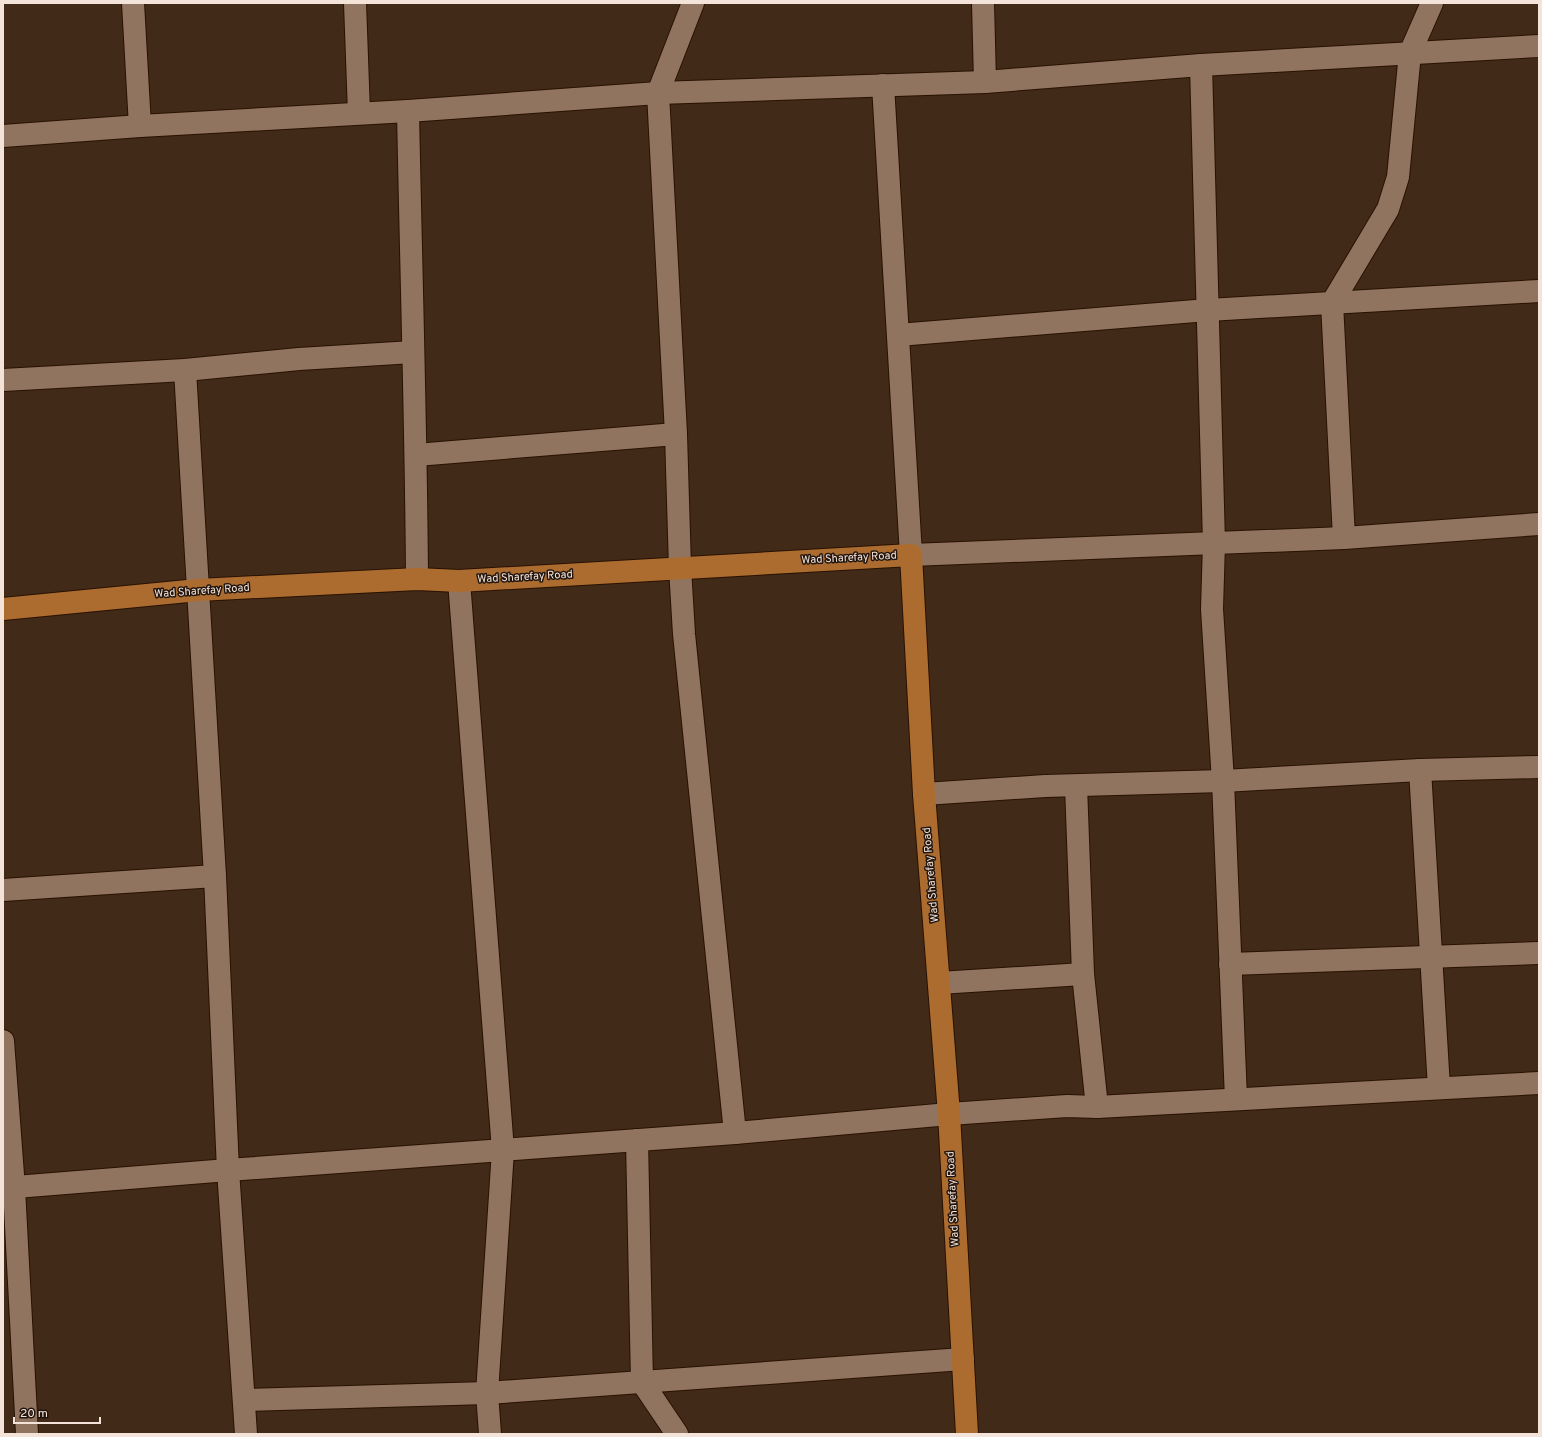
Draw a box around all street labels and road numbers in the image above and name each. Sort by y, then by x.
street label: Wad Sharefay Road [801,549,897,567]
street label: Wad Sharefay Road [477,568,573,586]
street label: Wad Sharefay Road [154,581,250,601]
street label: Wad Sharefay Road [920,827,942,923]
street label: Wad Sharefay Road [944,1151,962,1247]

